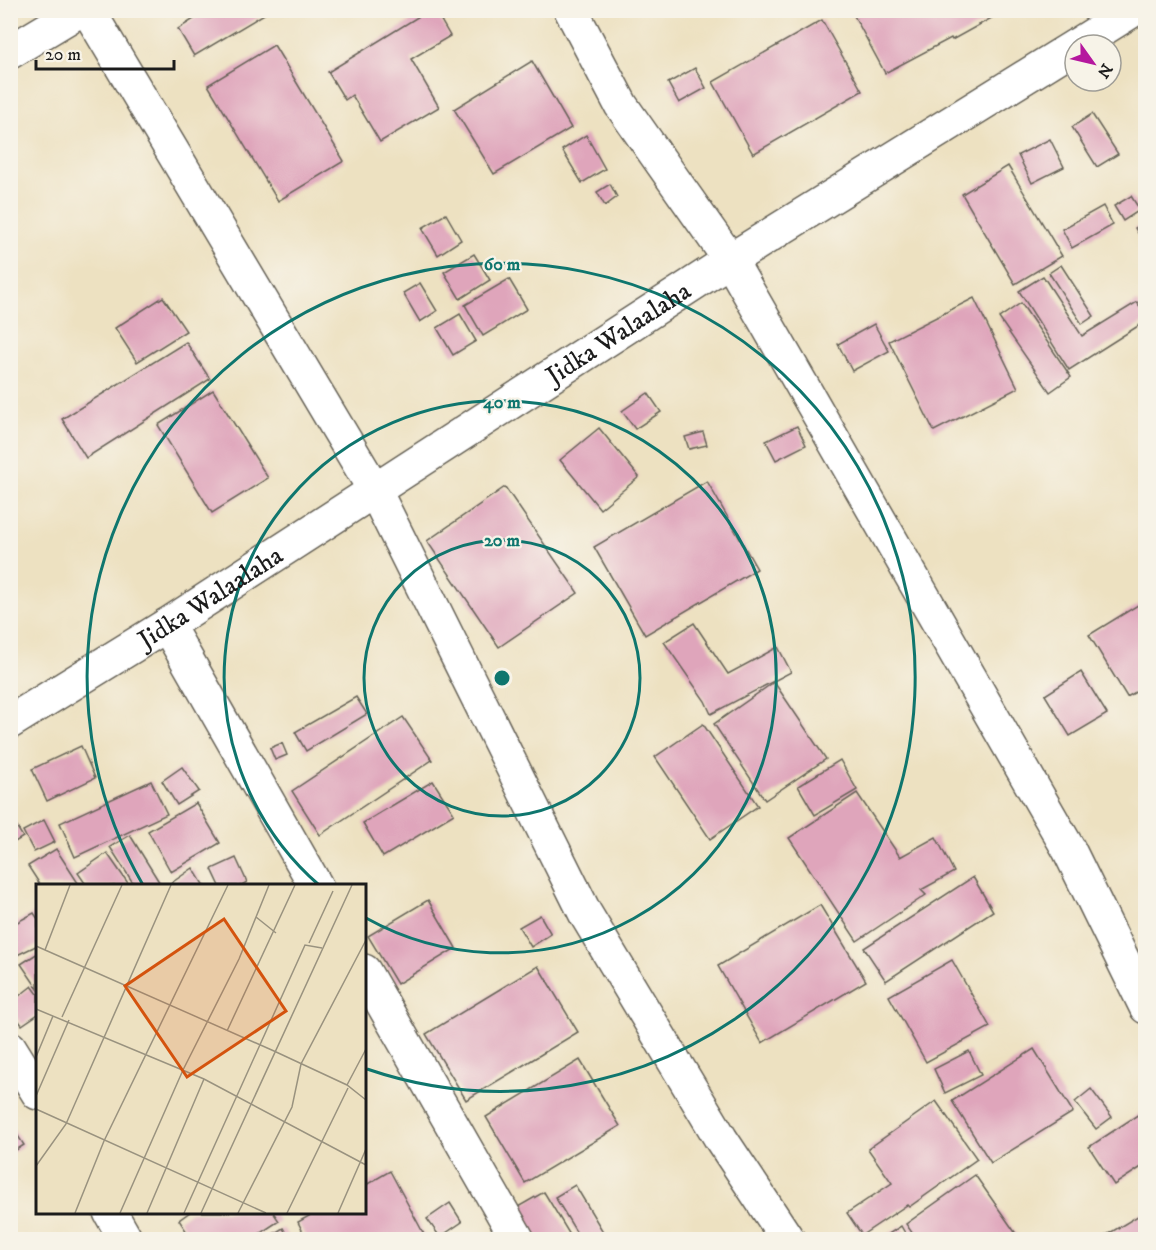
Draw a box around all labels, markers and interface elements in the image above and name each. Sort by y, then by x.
scale bar [36,33,174,71]
north arrow [1063,33,1123,93]
text: 20 m [45,44,81,66]
text: N [1093,60,1117,82]
text: 60 m [484,254,521,276]
street label: Jidka Walaalaha [539,275,697,394]
text: 40 m [482,392,521,414]
text: 20 m [484,530,520,552]
street label: Jidka Walaalaha [131,539,290,658]
centre of rings [492,668,512,688]
inset map [36,884,366,1214]

